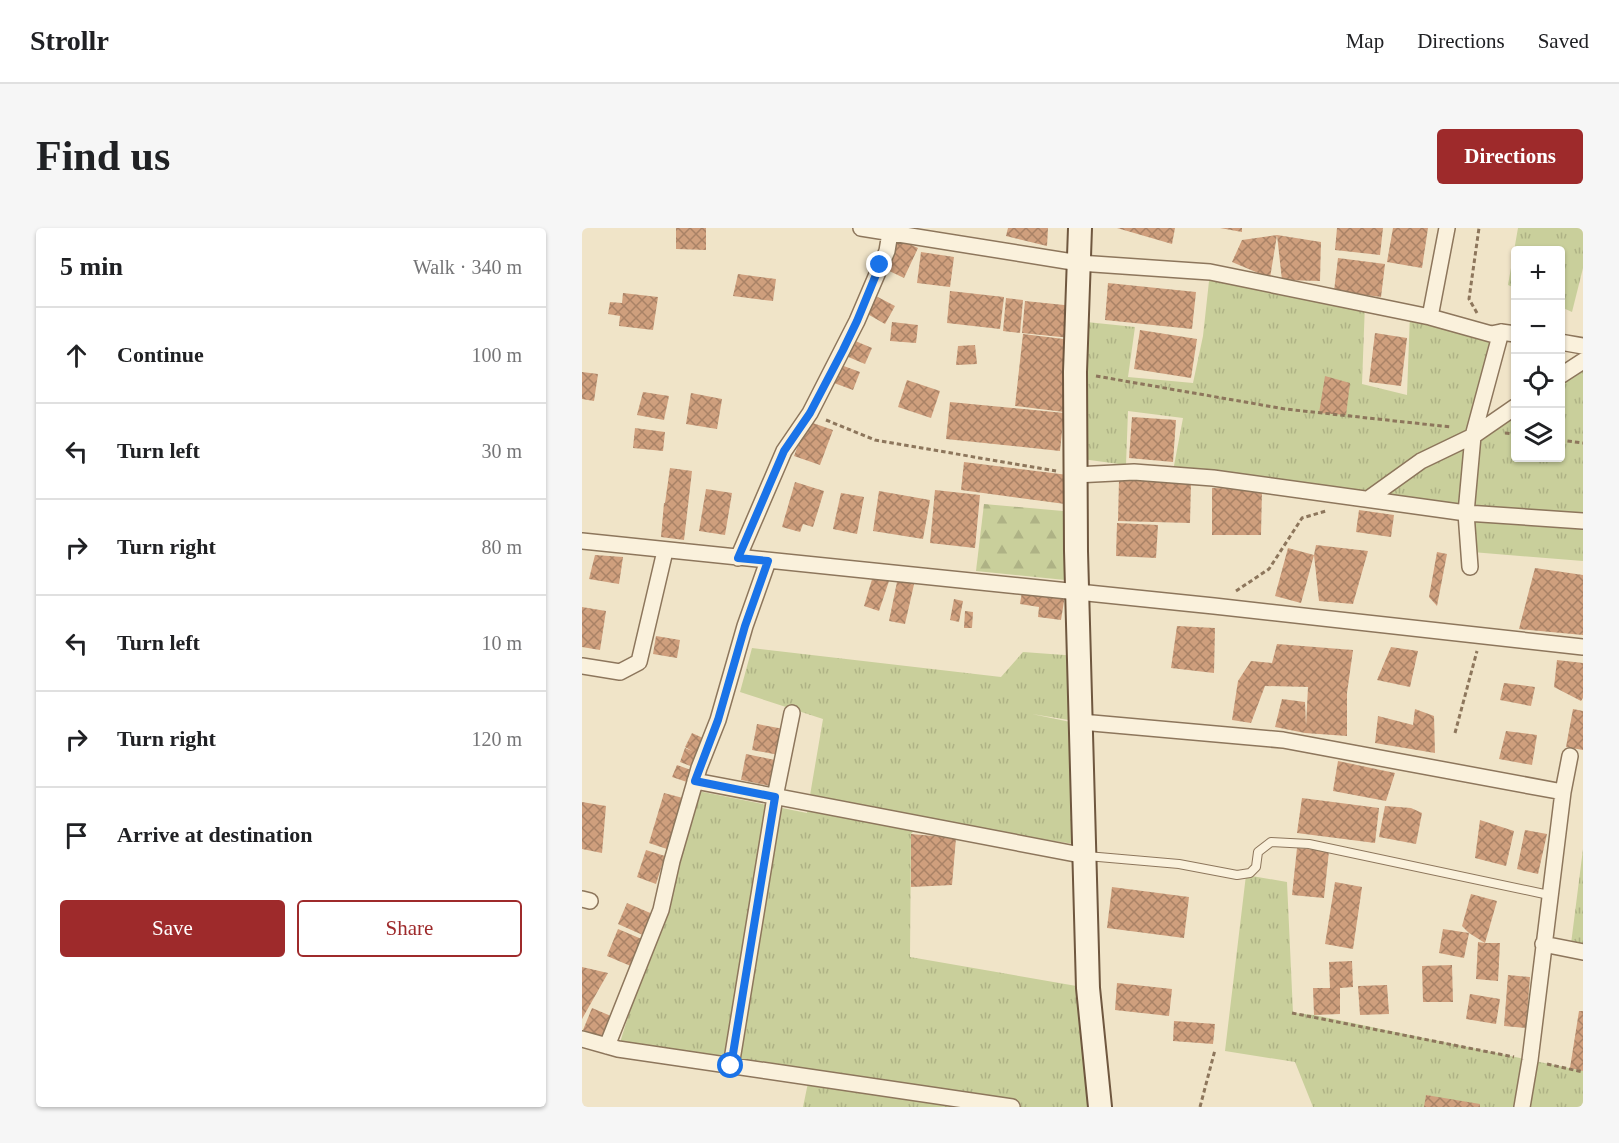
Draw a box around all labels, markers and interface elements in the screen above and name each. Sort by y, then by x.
text: Strollr [30,25,109,56]
text: Map [1346,29,1384,53]
text: Directions [1417,29,1505,53]
text: Saved [1538,29,1589,53]
button: Directions [1437,129,1583,184]
text: Find us [36,133,170,179]
map controls [1511,246,1565,462]
button: + [1511,246,1565,300]
route end [866,251,892,277]
text: 5 min [60,252,123,281]
text: Walk · 340 m [413,256,522,278]
button: − [1511,300,1565,354]
icon: ahead [60,339,93,372]
text: Continue [117,342,204,367]
text: 100 m [471,344,522,366]
button: locate [1511,354,1565,408]
button: layers [1511,408,1565,462]
icon: left [60,435,93,468]
text: Turn left [117,438,200,463]
text: 30 m [481,440,522,462]
icon: right [60,531,93,564]
text: Turn right [117,534,216,559]
text: 80 m [481,536,522,558]
icon: left [60,627,93,660]
text: Turn left [117,630,200,655]
text: 10 m [481,632,522,654]
icon: right [60,723,93,756]
text: Turn right [117,726,216,751]
text: 120 m [471,728,522,750]
icon: arrive [60,819,93,852]
text: Arrive at destination [117,822,313,847]
button: Save [60,900,285,957]
button: Share [297,900,522,957]
route start [717,1052,743,1078]

